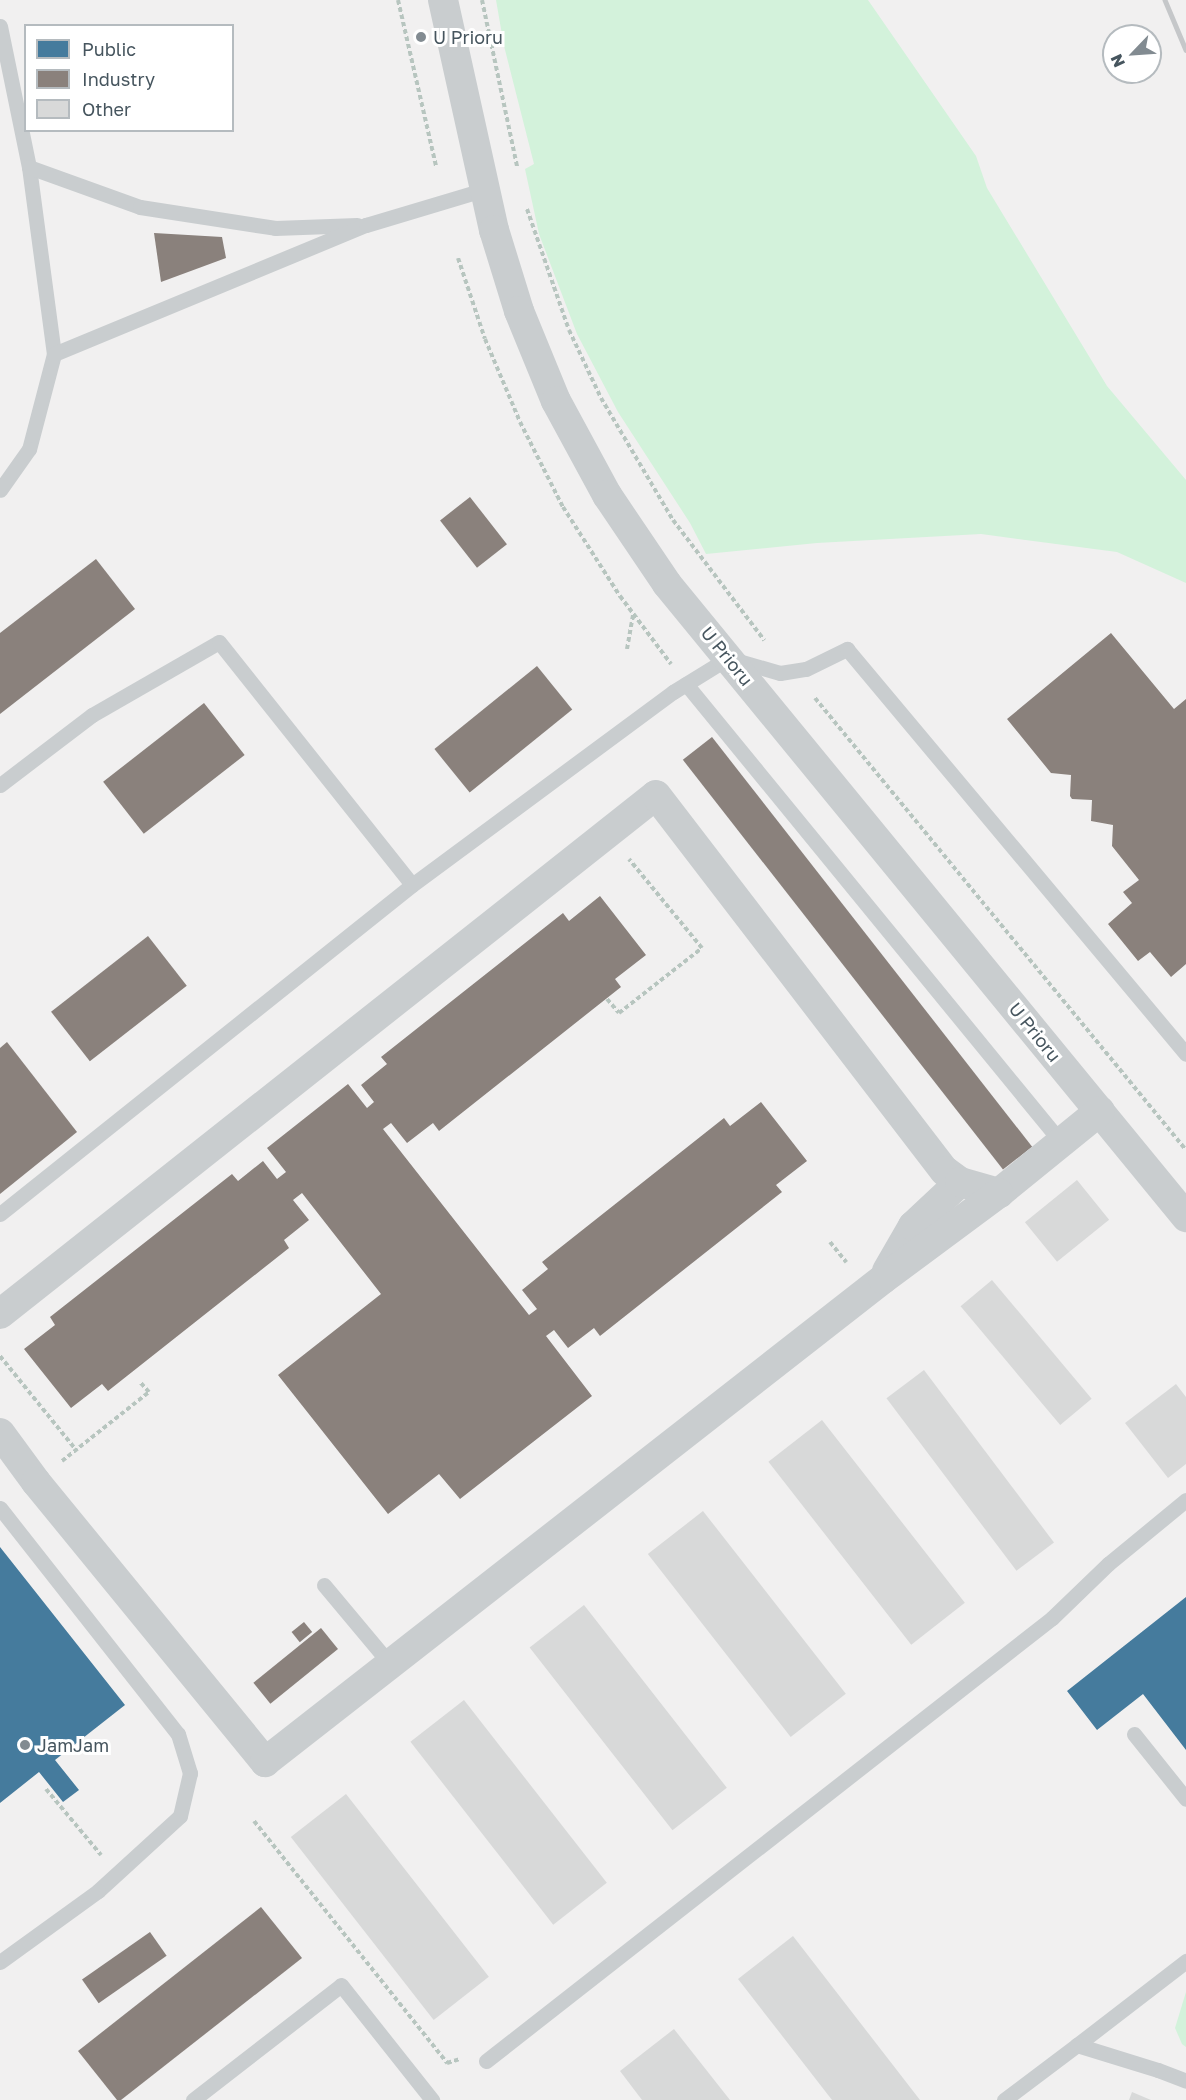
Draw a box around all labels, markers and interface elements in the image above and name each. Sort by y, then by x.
legend [24,24,234,132]
north arrow [1102,24,1162,84]
place label: U Prioru [433,26,503,48]
marker: U Prioru [414,30,428,44]
text: Public [82,38,136,60]
text: N [1106,51,1129,71]
text: Industry [82,68,155,90]
text: Other [82,98,131,120]
street label: U Prioru [697,622,757,690]
street label: U Prioru [1005,998,1065,1066]
place label: JamJam [37,1734,109,1756]
marker: JamJam [18,1738,32,1752]

